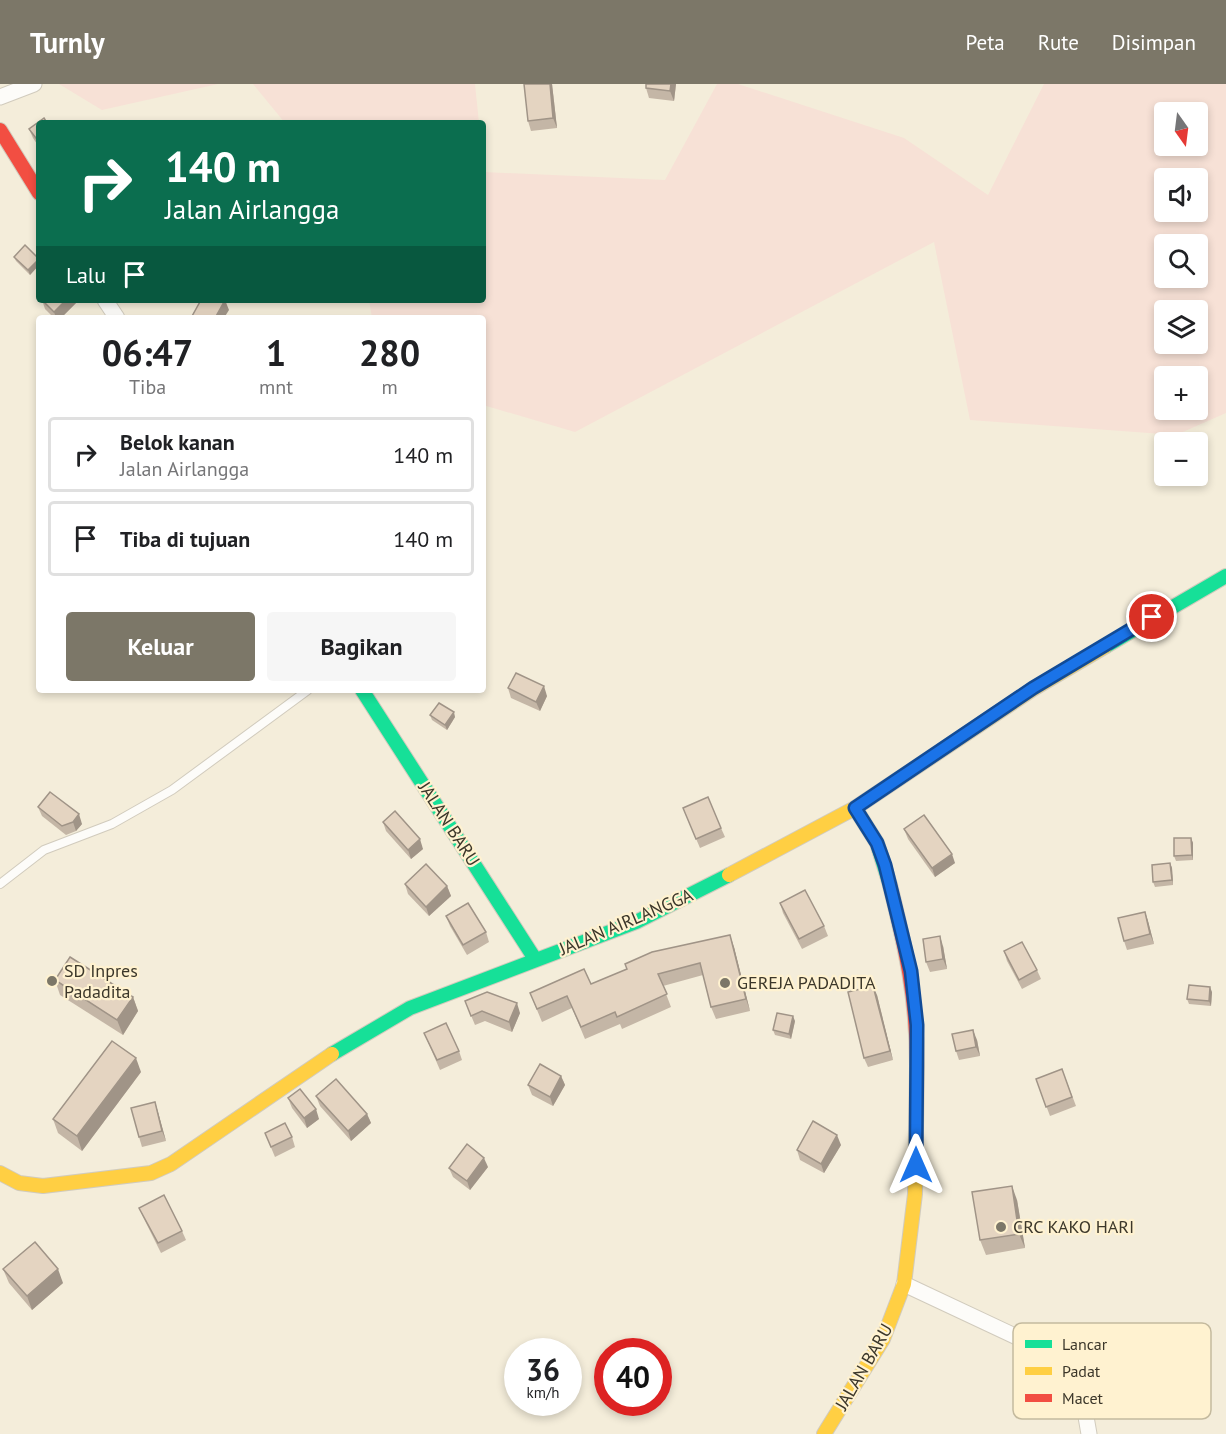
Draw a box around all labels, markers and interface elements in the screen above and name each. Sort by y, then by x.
text: Turnly [30,24,105,61]
text: Peta [965,29,1005,56]
text: Rute [1038,29,1079,56]
text: Disimpan [1112,29,1196,56]
north arrow [1154,102,1208,156]
map controls [1154,102,1208,486]
text: 140 m [165,139,281,194]
icon: right [66,144,144,222]
button: sound [1154,168,1208,222]
text: Jalan Airlangga [165,192,339,226]
button: search [1154,234,1208,288]
icon: arrive [118,258,151,291]
text: Lalu [66,261,106,289]
button: layers [1154,300,1208,354]
text: 06:47 [102,329,193,376]
text: 1 [266,329,286,376]
text: 280 [359,329,420,376]
button: + [1154,366,1208,420]
text: Tiba [129,374,166,400]
text: mnt [259,374,293,400]
text: m [381,374,398,400]
text: Belok kanan [120,428,235,456]
button: − [1154,432,1208,486]
icon: right [69,438,102,471]
text: 140 m [393,441,453,469]
text: Jalan Airlangga [120,456,249,482]
icon: arrive [69,522,102,555]
text: Tiba di tujuan [120,525,250,553]
text: 140 m [393,525,453,553]
pin [1126,591,1177,642]
icon: arrive [1135,600,1168,633]
button: Keluar [66,612,255,681]
button: Bagikan [267,612,456,681]
street label: JALAN BARU [413,776,485,870]
street label: JALAN AIRLANGGA [555,883,697,960]
place label: SD Inpres Padadita [64,959,138,1003]
place label: GEREJA PADADITA [737,971,876,994]
marker: SD Inpres Padadita [45,974,59,988]
marker: GEREJA PADADITA [718,976,732,990]
position arrow [884,1133,948,1197]
place label: CRC KAKO HARI [1013,1215,1134,1238]
marker: CRC KAKO HARI [994,1220,1008,1234]
street label: JALAN BARU [829,1319,898,1415]
legend [1013,1323,1211,1419]
text: Lancar [1062,1334,1108,1354]
speed limit sign: 40 [594,1338,672,1416]
text: 36 [526,1350,560,1389]
text: Padat [1062,1361,1101,1381]
text: km/h [527,1383,559,1402]
text: Macet [1062,1388,1104,1408]

